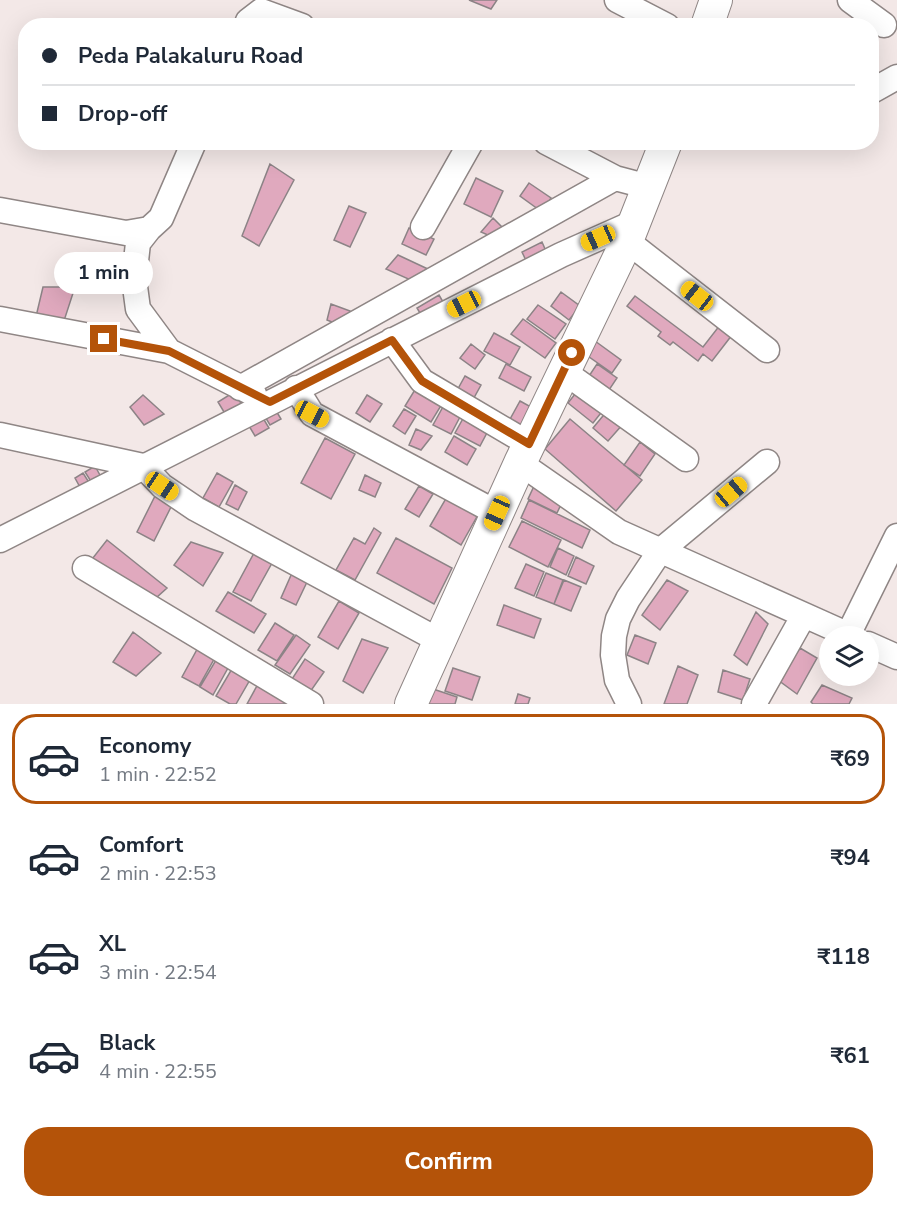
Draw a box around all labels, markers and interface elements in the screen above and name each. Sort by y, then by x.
text: Peda Palakaluru Road [78,41,303,71]
text: Drop-off [78,99,167,129]
car [578,222,618,254]
callout: 1 min [54,252,154,294]
text: 1 min [78,259,129,286]
car [677,278,717,314]
car [444,288,484,320]
route end [90,325,117,352]
route start [558,339,585,366]
car [292,398,332,430]
car [142,468,182,504]
car [711,474,751,510]
car [481,493,513,533]
map controls [819,626,879,686]
button: layers [819,626,879,686]
text: Economy [99,731,191,761]
icon: car [27,732,81,786]
text: ₹69 [830,744,870,774]
text: 1 min · 22:52 [99,761,217,788]
text: Comfort [99,830,183,860]
icon: car [27,831,81,885]
text: ₹94 [830,843,870,873]
text: 2 min · 22:53 [99,860,217,887]
text: XL [99,929,126,959]
icon: car [27,930,81,984]
text: ₹118 [817,942,870,972]
text: 3 min · 22:54 [99,959,217,986]
text: Black [99,1028,155,1058]
icon: car [27,1029,81,1083]
text: ₹61 [830,1041,870,1071]
text: 4 min · 22:55 [99,1058,217,1085]
button: Confirm [24,1127,873,1196]

